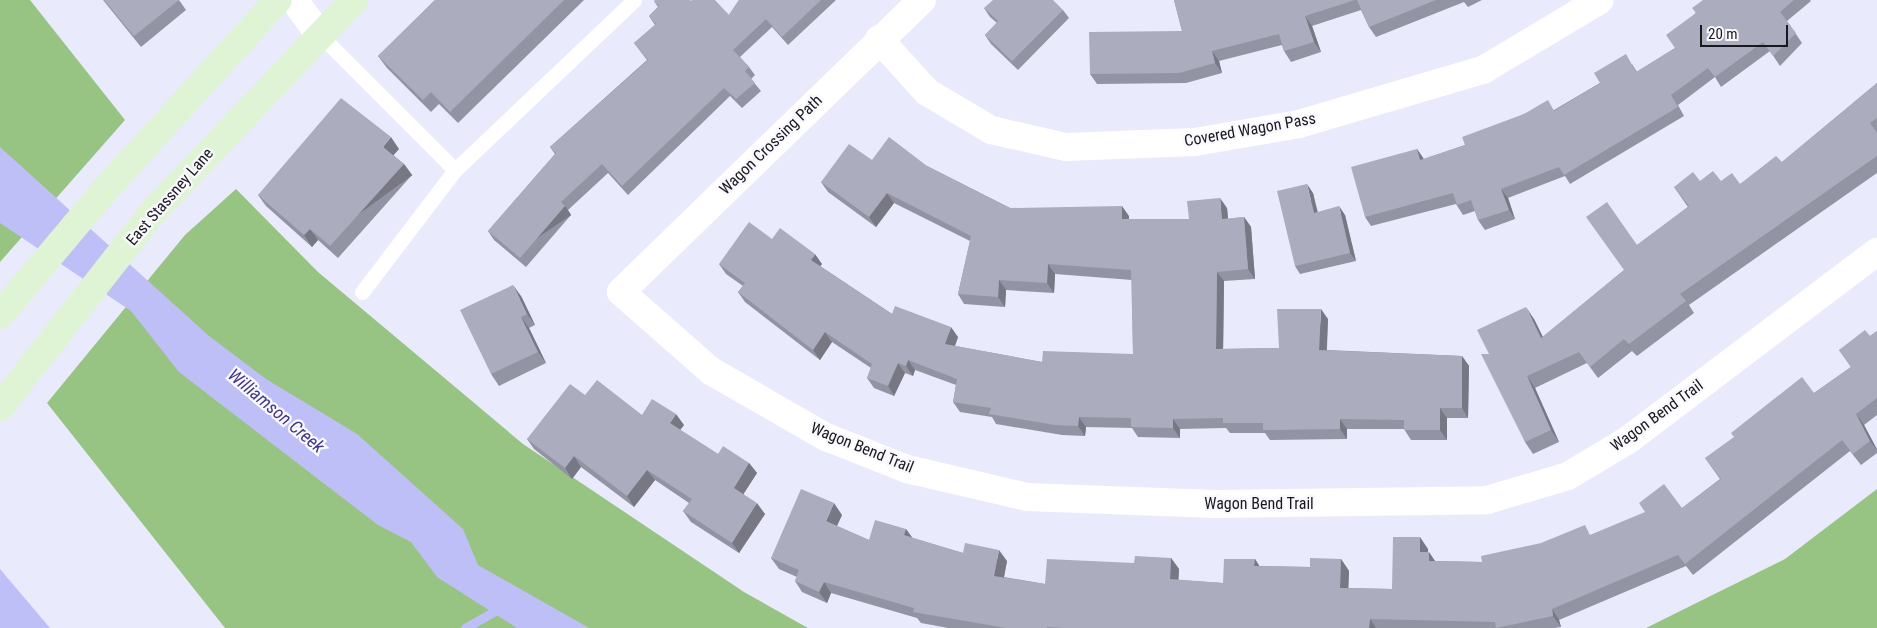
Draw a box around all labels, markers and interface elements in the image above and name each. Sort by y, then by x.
scale bar [1702,15,1790,47]
text: 20 m [1708,25,1738,43]
street label: Wagon Crossing Path [716,91,826,199]
street label: Covered Wagon Pass [1183,109,1317,151]
street label: East Stassney Lane [123,144,217,250]
water label: Williamson Creek [223,364,329,458]
street label: Wagon Bend Trail [1607,376,1707,456]
street label: Wagon Bend Trail [807,419,917,477]
street label: Wagon Bend Trail [1204,494,1314,514]

